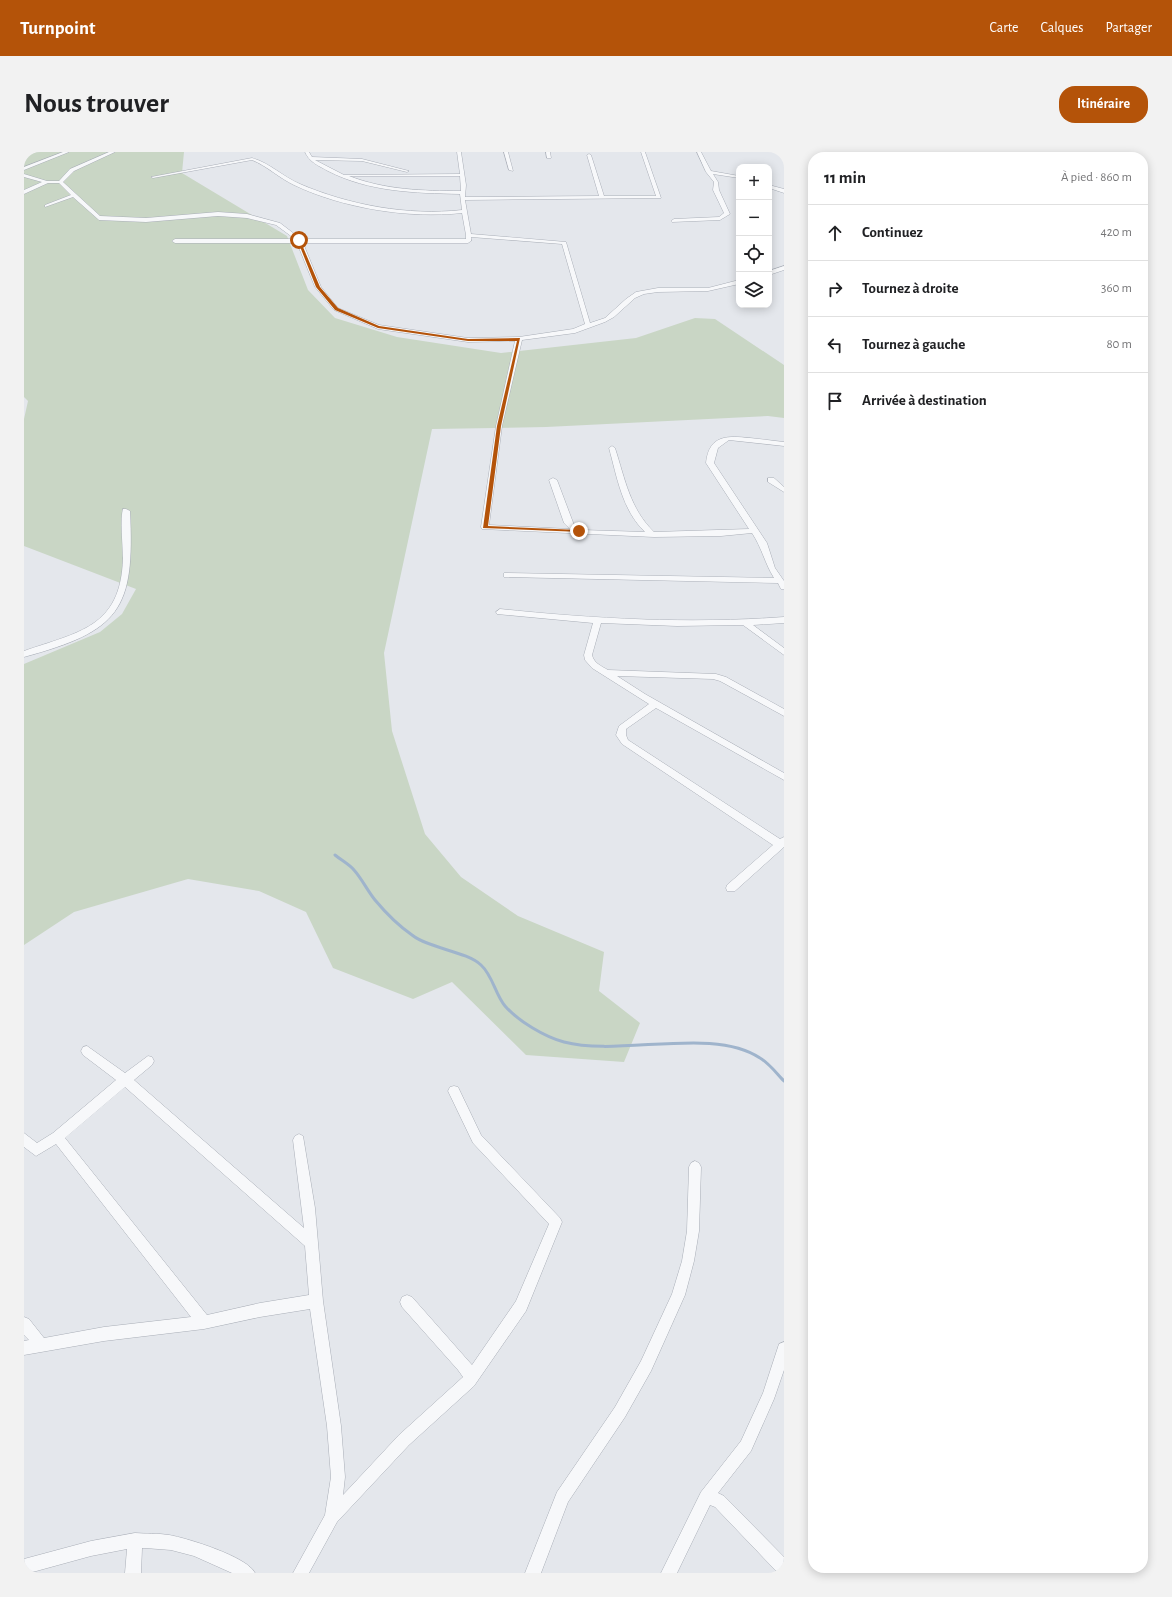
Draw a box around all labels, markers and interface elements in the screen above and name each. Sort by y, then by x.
text: Turnpoint [20,19,95,38]
text: Carte [990,21,1018,35]
text: Calques [1040,21,1084,35]
text: Partager [1106,21,1152,35]
button: Itinéraire [1059,86,1148,123]
text: Nous trouver [24,90,169,118]
map controls [736,164,772,308]
button: + [736,164,772,200]
text: 11 min [824,169,866,186]
text: À pied · 860 m [1061,171,1132,184]
button: − [736,200,772,236]
icon: ahead [824,222,846,244]
text: Continuez [862,225,923,240]
text: 420 m [1100,226,1132,239]
route start [290,231,308,249]
button: locate [736,236,772,272]
button: layers [736,272,772,308]
icon: right [824,278,846,300]
text: Tournez à droite [862,281,959,296]
text: 360 m [1101,282,1132,295]
icon: left [824,334,846,356]
text: Tournez à gauche [862,337,965,352]
text: 80 m [1106,338,1132,351]
icon: arrive [824,390,846,412]
text: Arrivée à destination [862,393,987,408]
route end [570,522,588,540]

